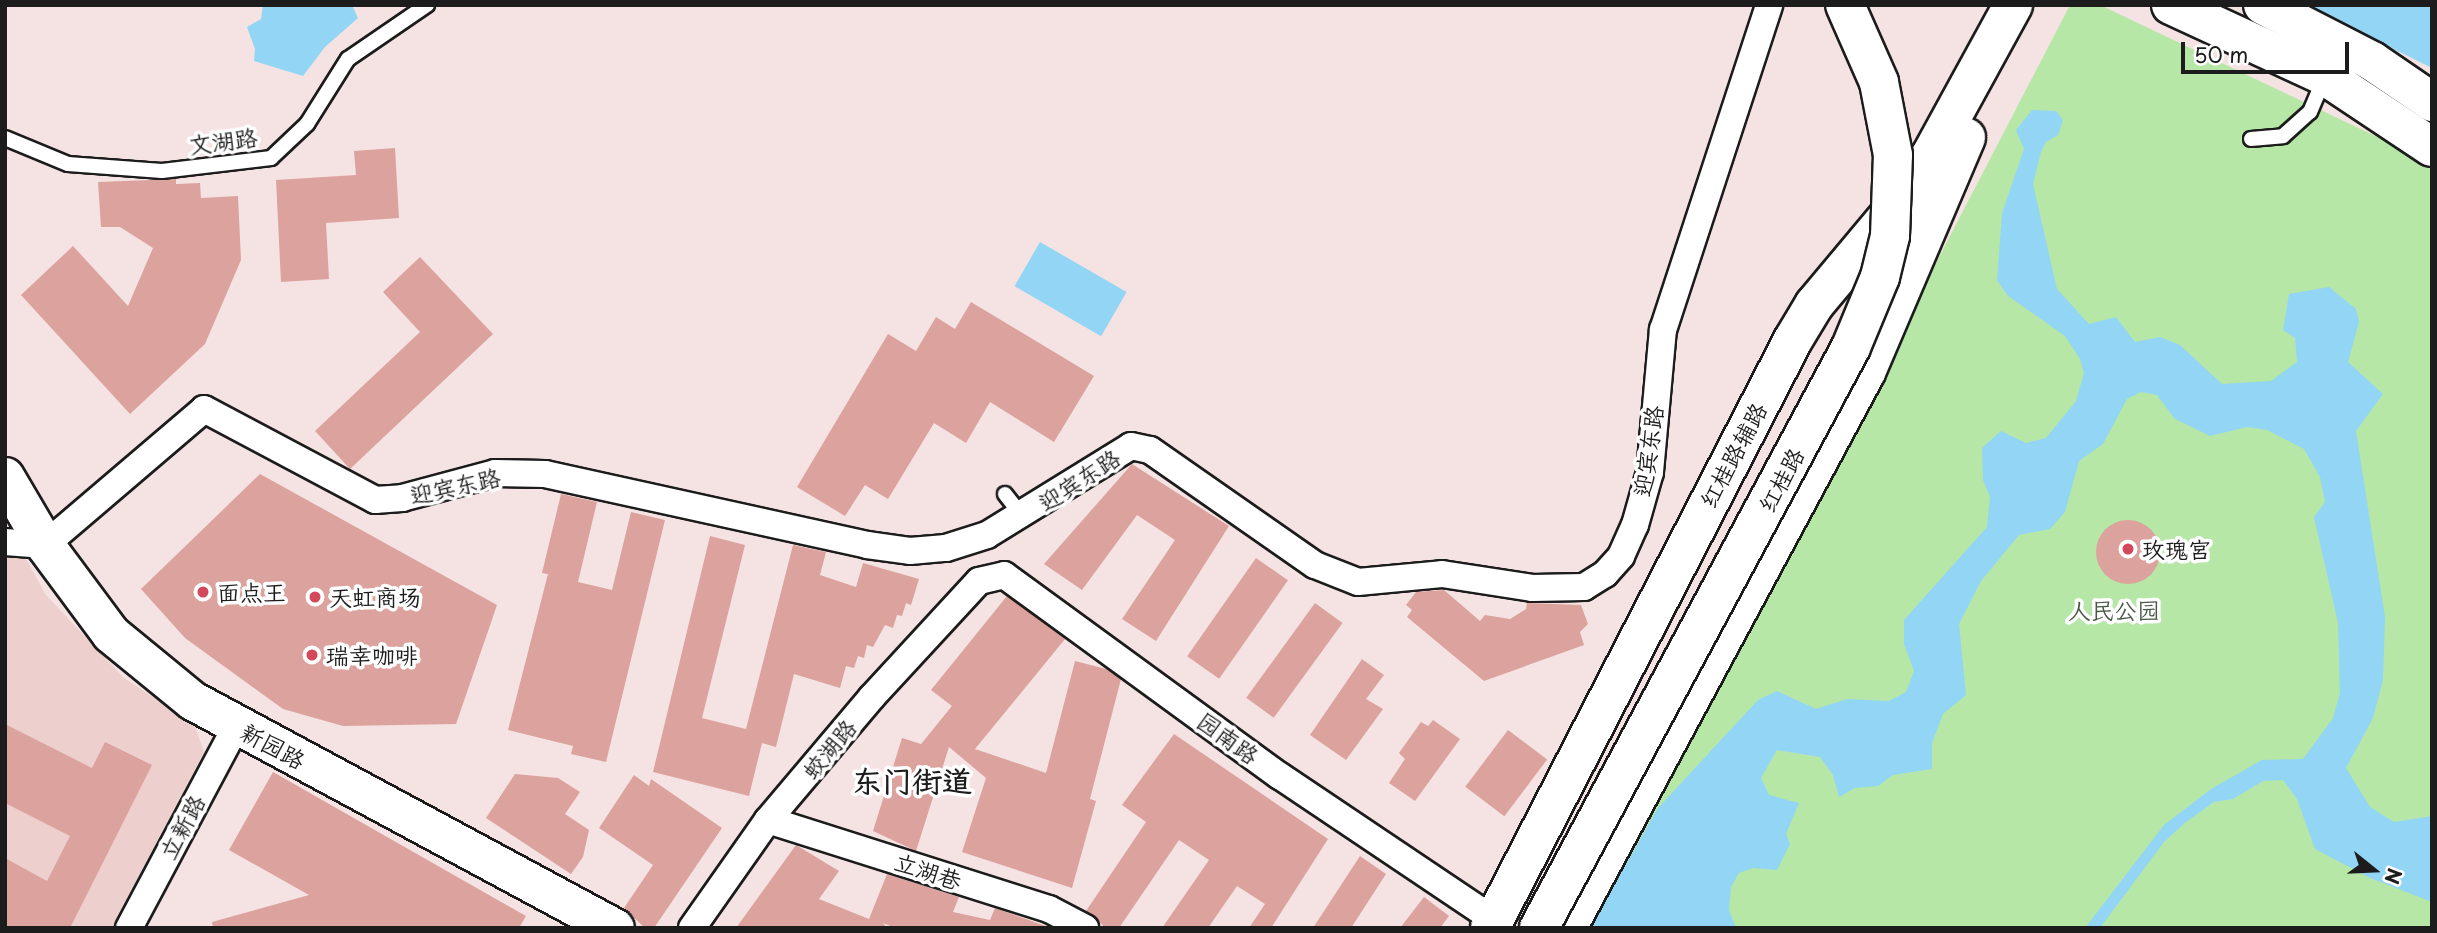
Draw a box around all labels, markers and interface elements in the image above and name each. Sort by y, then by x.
scale bar [2185,28,2353,72]
text: 50 m [2194,38,2248,70]
street label: 文湖路 [187,123,259,159]
street label: 红桂路辅路 [1694,398,1772,512]
street label: 迎宾东路 [1628,404,1668,498]
street label: 迎宾东路 [1033,443,1125,517]
street label: 红桂路 [1753,443,1809,517]
street label: 迎宾东路 [407,463,503,509]
place label: 玫瑰宫 [2142,535,2211,563]
marker: 玫瑰宫 [2120,541,2136,557]
place label: 面点王 [217,578,286,606]
place label: 天虹商场 [329,583,421,611]
marker: 面点王 [195,584,211,600]
marker: 天虹商场 [307,589,323,605]
park label: 人民公园 [2068,596,2160,624]
place label: 瑞幸咖啡 [326,641,418,669]
marker: 瑞幸咖啡 [304,647,320,663]
street label: 园南路 [1192,707,1264,769]
street label: 蛟湖路 [796,714,862,784]
street label: 新园路 [236,718,310,774]
district label: 东门街道 [852,762,972,798]
street label: 立新路 [154,790,210,864]
north arrow [2339,835,2409,905]
street label: 立湖巷 [891,847,965,895]
text: N [2378,865,2410,888]

